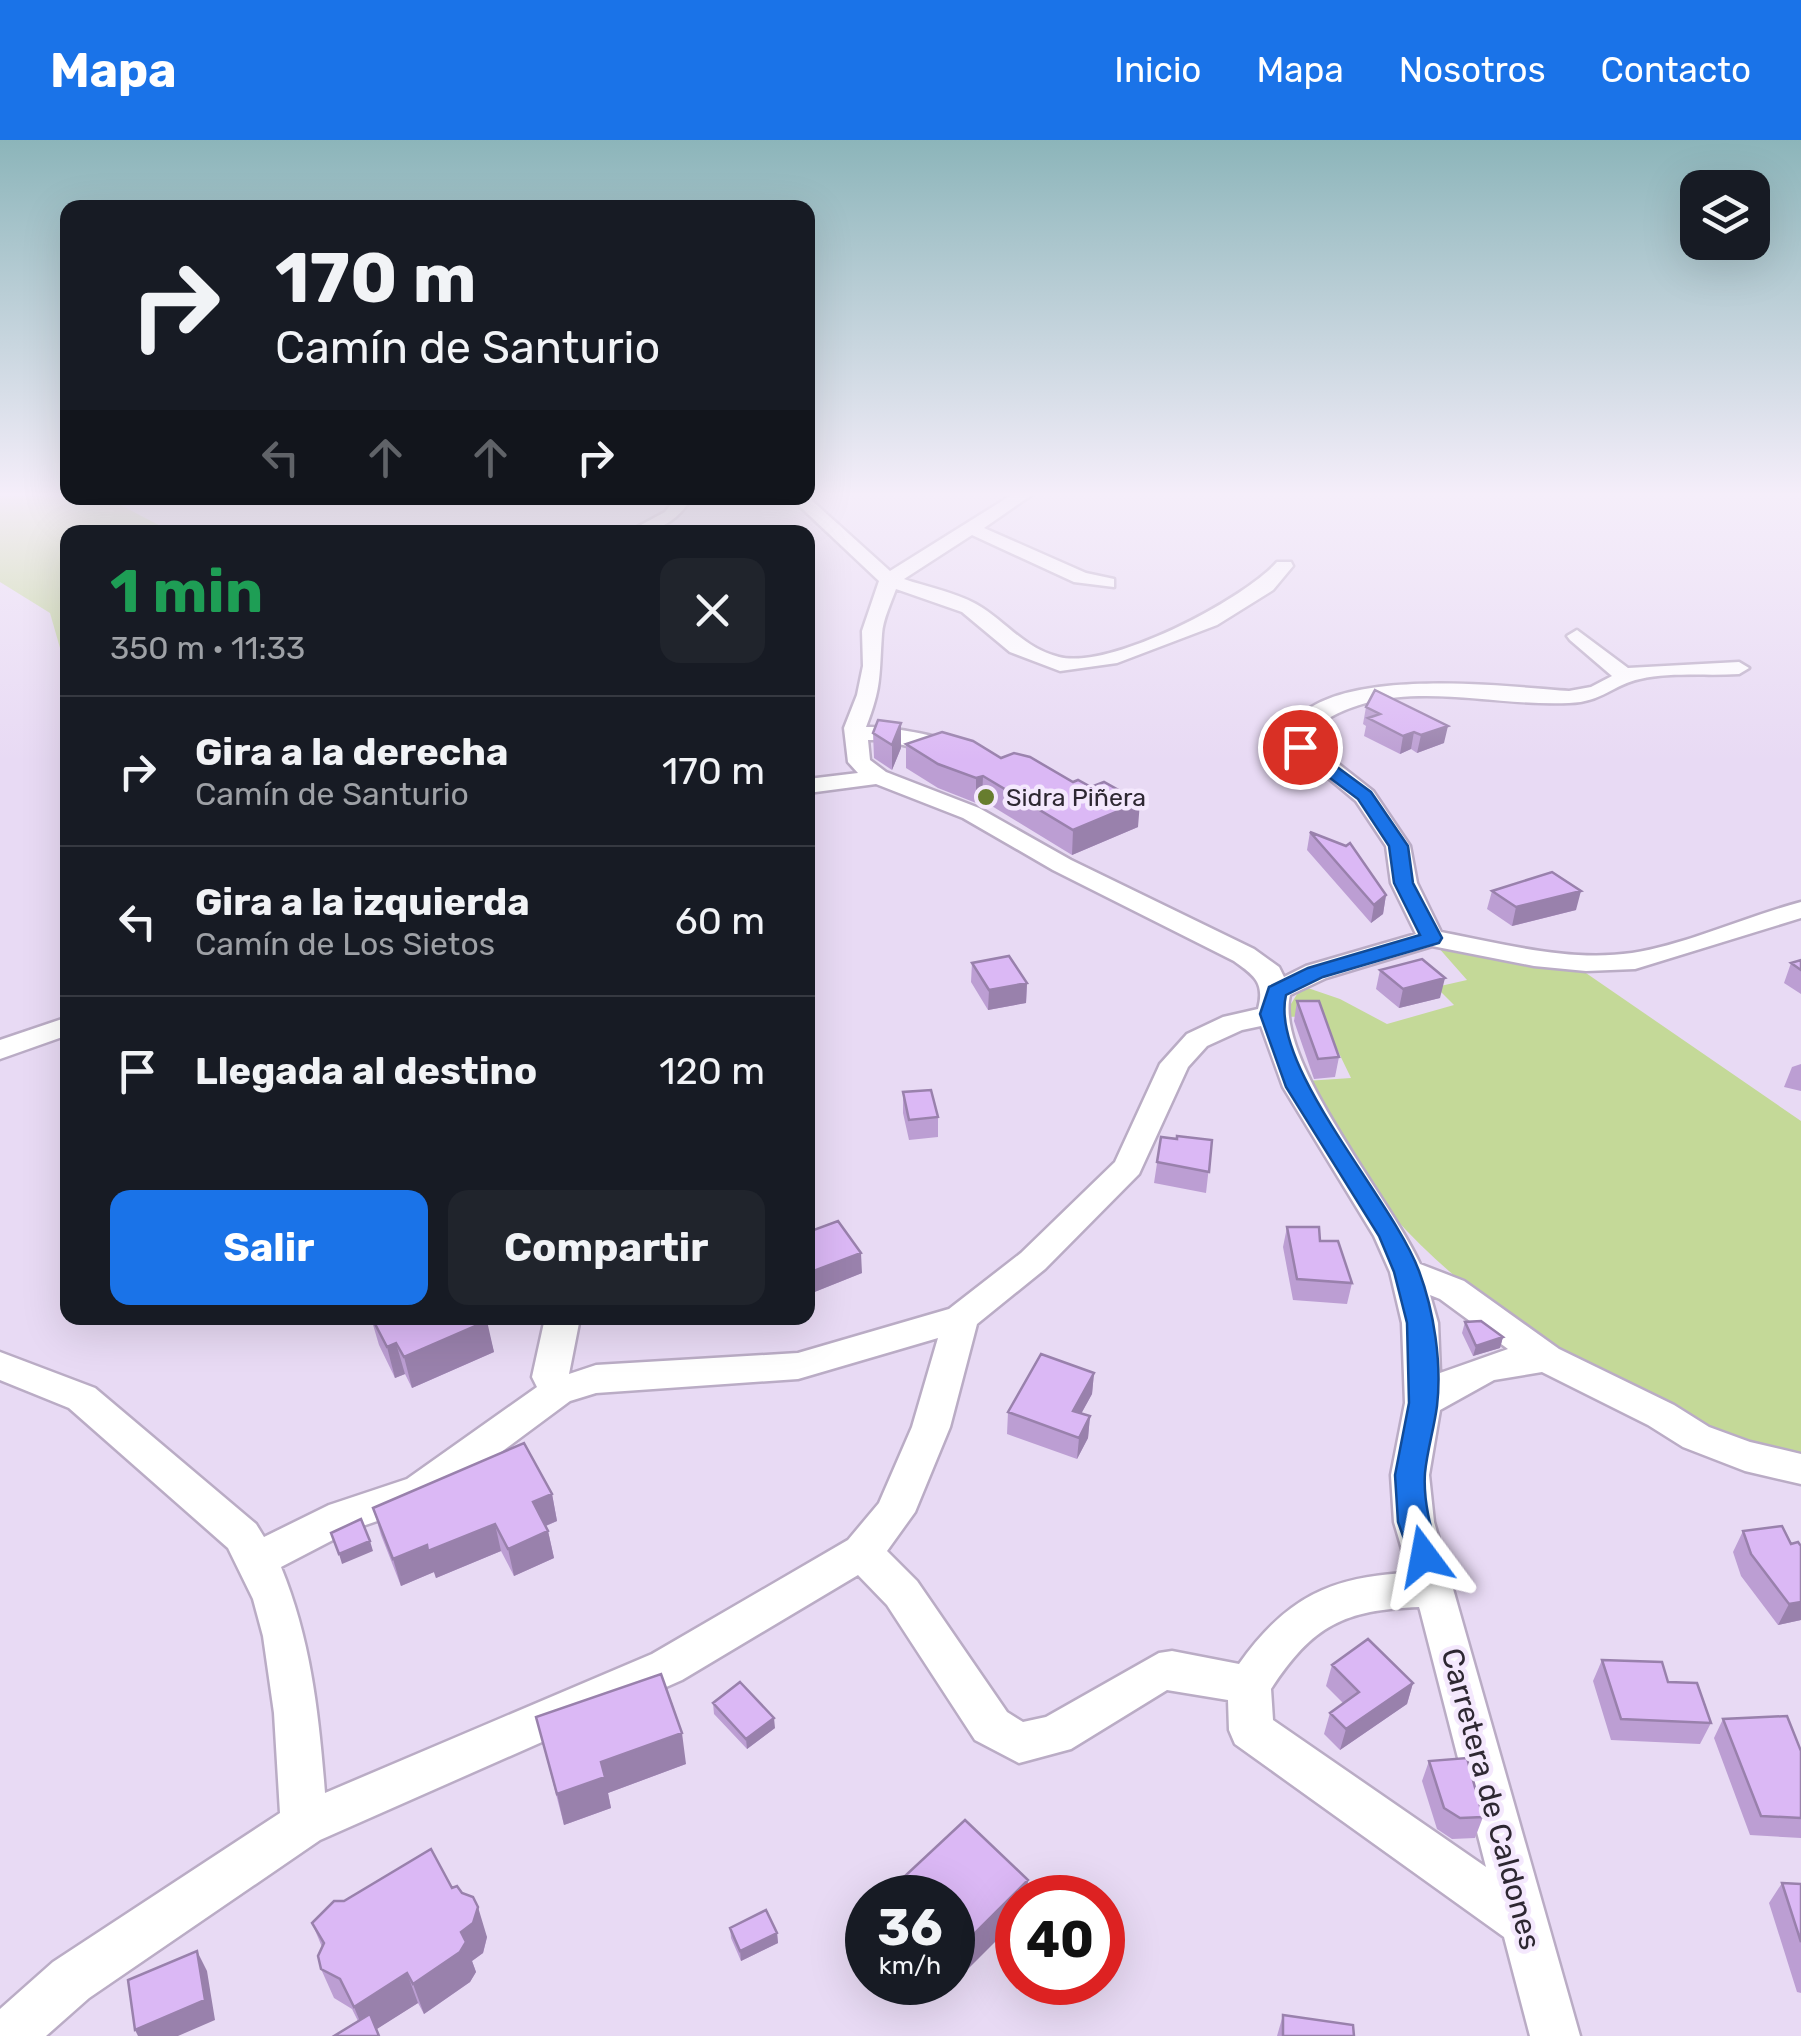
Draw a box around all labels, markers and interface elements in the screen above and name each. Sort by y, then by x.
text: Mapa [50,42,177,99]
text: Inicio [1114,49,1201,91]
text: Mapa [1256,49,1344,91]
text: Nosotros [1399,49,1546,91]
text: Contacto [1601,49,1751,91]
map controls [1680,170,1770,260]
button: layers [1680,170,1770,260]
text: 170 m [275,237,477,320]
icon: right [110,240,240,370]
text: Camín de Santurio [275,321,660,374]
icon: left [253,430,308,485]
icon: ahead [358,430,413,485]
icon: ahead [463,430,518,485]
icon: right [568,430,623,485]
text: 1 min [110,556,263,627]
button: close [660,558,765,663]
text: 350 m · 11:33 [110,629,305,667]
pin [1258,705,1343,790]
icon: arrive [1273,720,1328,775]
text: Gira a la derecha [195,729,508,775]
icon: right [110,744,165,799]
text: 170 m [662,748,765,794]
text: Camín de Santurio [195,775,469,813]
place label: Sidra Piñera [1006,783,1146,812]
marker: Sidra Piñera [975,786,997,808]
text: Gira a la izquierda [195,879,530,925]
icon: left [110,894,165,949]
text: 60 m [675,898,765,944]
text: Camín de Los Sietos [195,925,495,963]
icon: arrive [110,1044,165,1099]
text: Llegada al destino [195,1048,537,1094]
text: 120 m [659,1048,765,1094]
button: Salir [110,1190,428,1305]
button: Compartir [448,1190,765,1305]
position arrow [1372,1504,1476,1608]
street label: Carretera de Caldones [1433,1644,1549,1954]
speed limit sign: 40 [995,1875,1125,2005]
text: 36 [877,1898,943,1958]
text: km/h [879,1951,941,1980]

